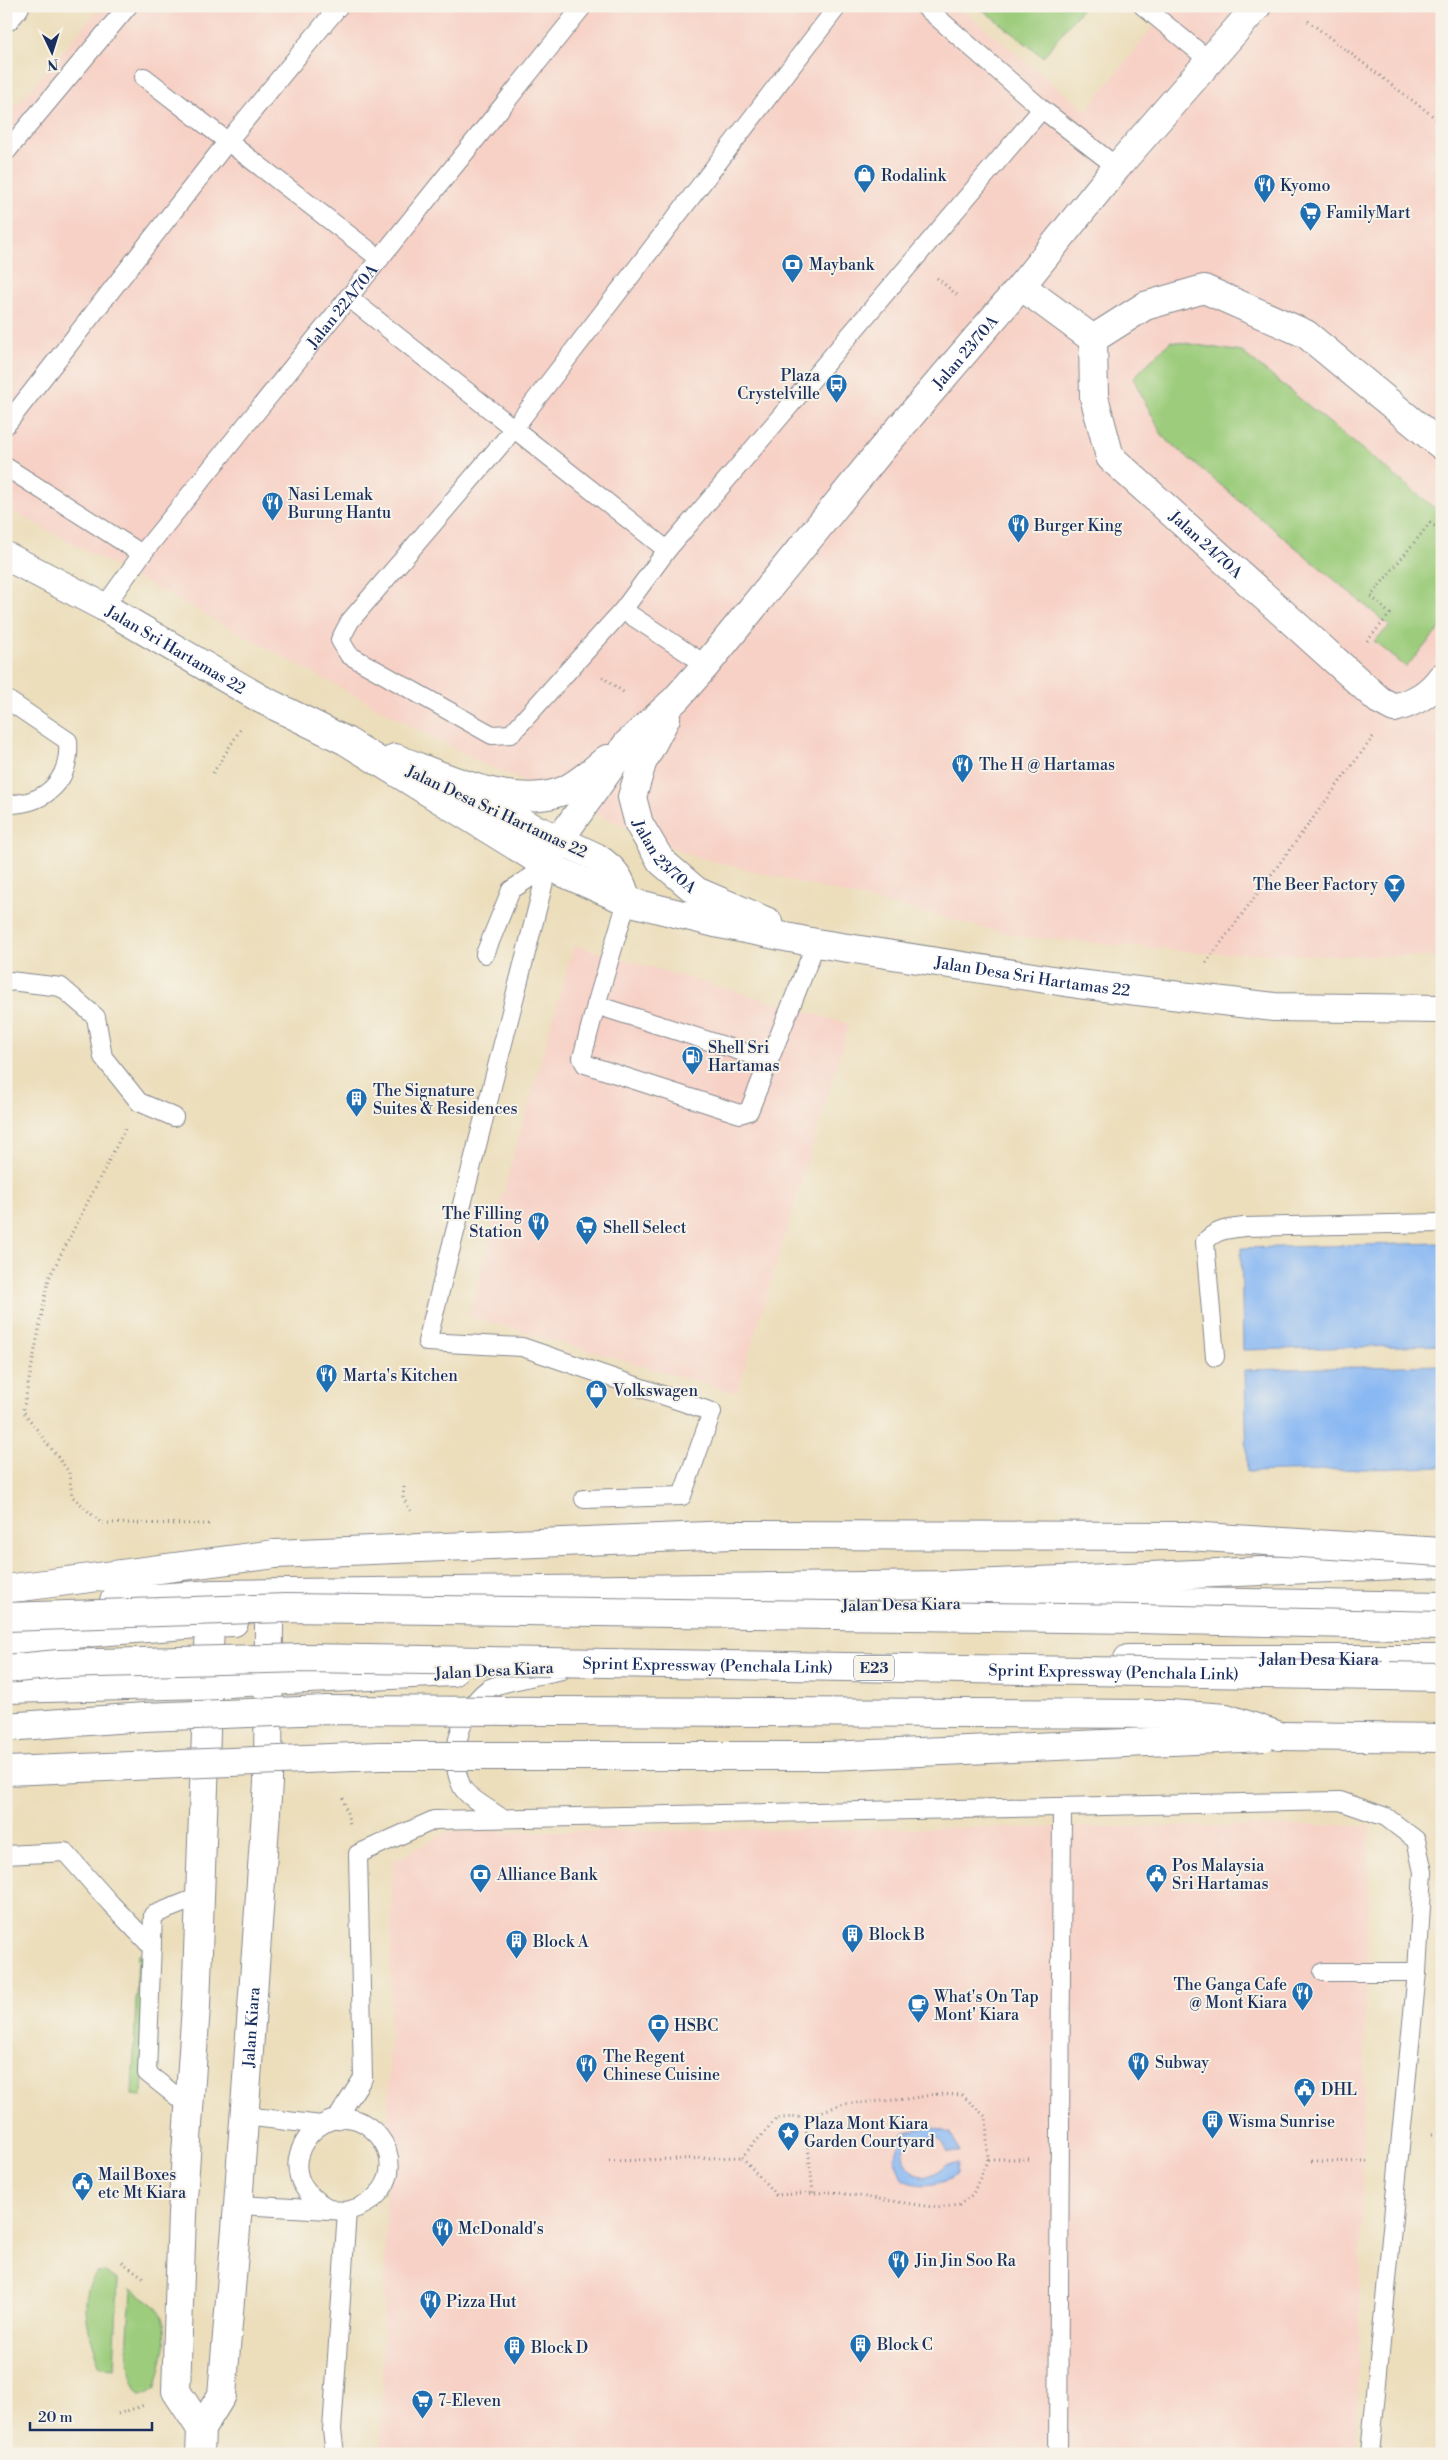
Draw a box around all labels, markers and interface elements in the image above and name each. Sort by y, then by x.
north arrow [28,28,78,78]
text: N [47,55,59,73]
shop icon: Rodalink [853,163,877,194]
place label: Rodalink [881,166,948,186]
restaurant icon: Kyomo [1252,173,1276,204]
place label: Kyomo [1280,176,1330,196]
supermarket icon: FamilyMart [1298,200,1322,231]
place label: FamilyMart [1326,203,1411,223]
bank icon: Maybank [781,252,805,283]
place label: Maybank [809,255,876,275]
street label: Jalan 22A/70A [302,259,383,353]
street label: Jalan 23/70A [928,311,1003,394]
place label: Plaza Crystelville [737,366,821,404]
bus stop icon: Plaza Crystelville [824,372,848,403]
place label: Nasi Lemak Burung Hantu [287,485,391,523]
restaurant icon: Nasi Lemak Burung Hantu [260,491,284,522]
street label: Jalan 24/70A [1164,506,1247,584]
restaurant icon: Burger King [1006,513,1030,544]
place label: Burger King [1033,516,1123,536]
street label: Jalan Sri Hartamas 22 [101,601,249,699]
restaurant icon: The H @ Hartamas [951,752,975,783]
place label: The H @ Hartamas [979,755,1115,775]
street label: Jalan Desa Sri Hartamas 22 [402,761,590,863]
street label: Jalan 23/70A [627,817,701,899]
bar icon: The Beer Factory [1382,872,1406,903]
place label: The Beer Factory [1253,875,1378,895]
street label: Jalan Desa Sri Hartamas 22 [932,953,1131,1001]
place label: Shell Sri Hartamas [708,1038,779,1076]
fuel station icon: Shell Sri Hartamas [680,1044,704,1075]
place label: The Signature Suites & Residences [373,1081,518,1119]
building icon: The Signature Suites & Residences [345,1087,369,1118]
place label: The Filling Station [442,1204,523,1242]
restaurant icon: The Filling Station [526,1210,550,1241]
supermarket icon: Shell Select [575,1215,599,1246]
place label: Shell Select [603,1218,687,1238]
restaurant icon: Marta's Kitchen [315,1363,339,1394]
place label: Marta's Kitchen [343,1366,458,1386]
shop icon: Volkswagen [585,1378,609,1409]
place label: Volkswagen [612,1381,698,1401]
street label: Jalan Desa Kiara [840,1594,962,1616]
street label: Jalan Desa Kiara [1258,1650,1380,1670]
street label: Sprint Expressway (Penchala Link) [582,1654,833,1678]
road number: E23 [854,1656,894,1680]
street label: Jalan Desa Kiara [433,1658,555,1684]
street label: Sprint Expressway (Penchala Link) [988,1660,1239,1685]
place label: Pos Malaysia Sri Hartamas [1172,1856,1268,1894]
bank icon: Alliance Bank [469,1862,493,1893]
public building icon: Pos Malaysia Sri Hartamas [1144,1862,1168,1893]
place label: Alliance Bank [496,1865,599,1885]
building icon: Block B [841,1922,865,1953]
place label: Block B [868,1925,925,1945]
building icon: Block A [505,1929,529,1960]
place label: Block A [532,1932,590,1952]
place label: The Ganga Cafe @ Mont Kiara [1173,1975,1288,2013]
restaurant icon: The Ganga Cafe @ Mont Kiara [1291,1981,1315,2012]
street label: Jalan Kiara [239,1985,265,2069]
place label: What's On Tap Mont' Kiara [933,1987,1039,2025]
cafe icon: What's On Tap Mont' Kiara [906,1993,930,2024]
bank icon: HSBC [646,2013,670,2044]
place label: HSBC [674,2016,718,2036]
place label: The Regent Chinese Cuisine [603,2047,720,2085]
restaurant icon: Subway [1127,2050,1151,2081]
restaurant icon: The Regent Chinese Cuisine [575,2053,599,2084]
place label: Subway [1155,2053,1209,2073]
public building icon: DHL [1293,2077,1317,2108]
place label: DHL [1321,2080,1357,2100]
building icon: Wisma Sunrise [1200,2109,1224,2140]
place label: Wisma Sunrise [1227,2112,1335,2132]
place label: Plaza Mont Kiara Garden Courtyard [804,2114,934,2152]
place icon: Plaza Mont Kiara Garden Courtyard [776,2120,800,2151]
place label: Mail Boxes etc Mt Kiara [98,2165,187,2203]
public building icon: Mail Boxes etc Mt Kiara [70,2171,94,2202]
restaurant icon: McDonald's [430,2216,454,2247]
place label: McDonald's [458,2219,544,2239]
restaurant icon: Jin Jin Soo Ra [887,2248,911,2279]
place label: Jin Jin Soo Ra [914,2251,1017,2271]
restaurant icon: Pizza Hut [418,2289,442,2320]
place label: Pizza Hut [446,2292,517,2312]
building icon: Block C [849,2332,873,2363]
building icon: Block D [503,2335,527,2366]
place label: Block C [876,2335,933,2355]
place label: Block D [530,2338,588,2358]
supermarket icon: 7-Eleven [410,2388,434,2419]
place label: 7-Eleven [438,2391,501,2411]
scale bar [30,2400,152,2432]
text: 20 m [38,2408,73,2427]

